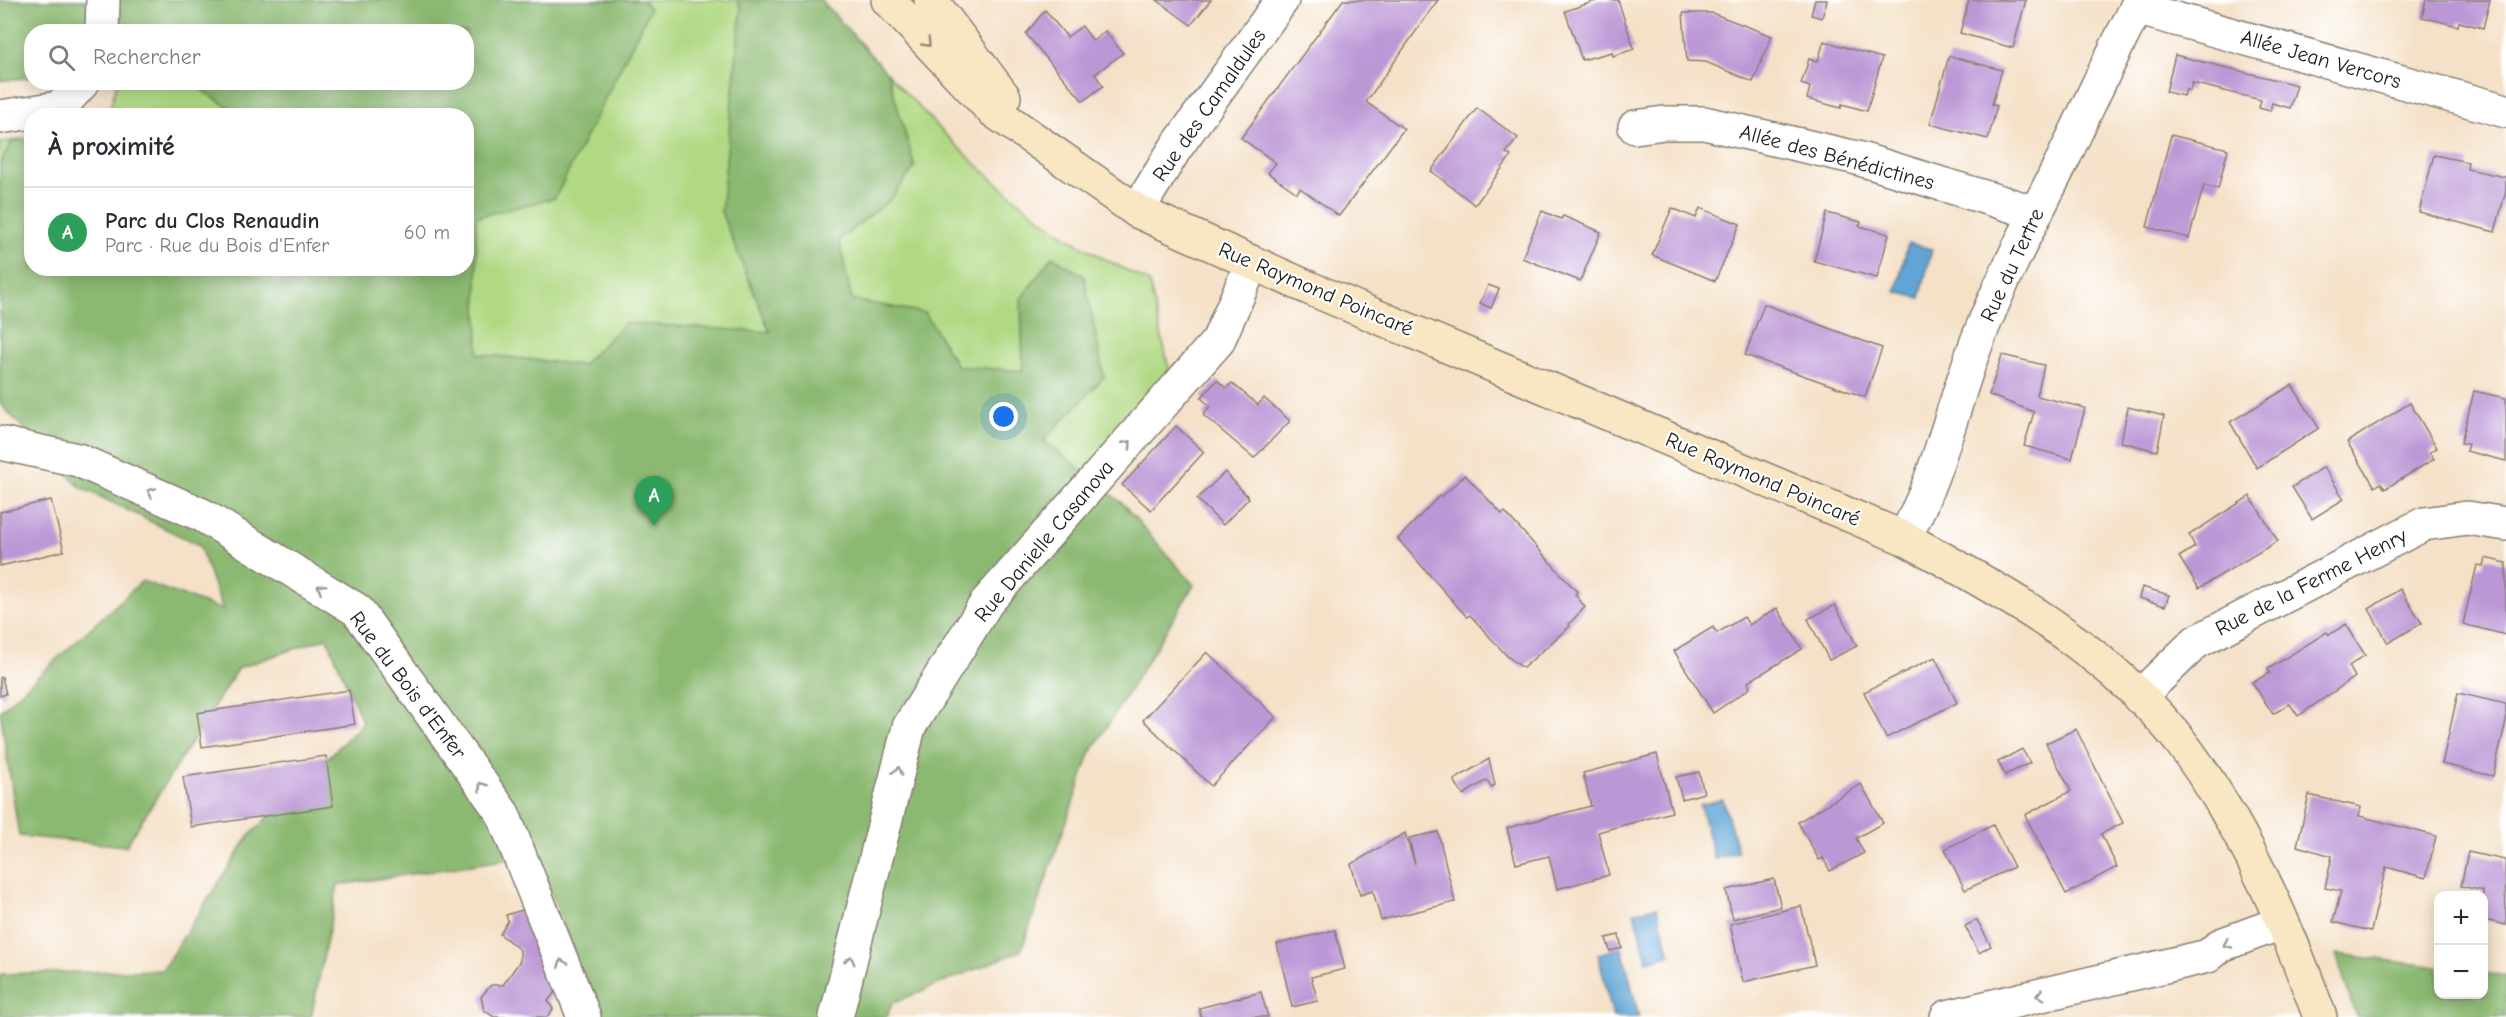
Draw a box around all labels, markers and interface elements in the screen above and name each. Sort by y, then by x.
search box [24,24,474,90]
street label: Rue des Camaldules [1147,24,1271,186]
street label: Allée Jean Vercors [2238,25,2404,93]
one-way arrow [920,36,931,47]
icon: search [45,41,78,74]
text: Rechercher [93,44,201,70]
street label: Allée des Bénédictines [1737,120,1937,194]
text: À proximité [48,132,175,162]
street label: Rue du Tertre [1975,205,2049,325]
text: Parc du Clos Renaudin [105,208,319,234]
text: A [62,221,73,244]
text: 60 m [404,221,450,244]
text: Parc · Rue du Bois d'Enfer [105,234,329,257]
street label: Rue Raymond Poincaré [1215,237,1417,341]
your location [989,402,1018,431]
street label: Rue Raymond Poincaré [1662,427,1864,531]
one-way arrow [1121,440,1132,450]
street label: Rue Danielle Casanova [969,455,1119,627]
pin: A [634,476,674,526]
one-way arrow [147,488,158,500]
street label: Rue de la Ferme Henry [2211,523,2411,641]
one-way arrow [317,584,327,596]
street label: Rue du Bois d'Enfer [345,607,472,764]
one-way arrow [890,766,903,776]
one-way arrow [479,781,490,792]
map controls [2434,891,2488,999]
button: + [2434,891,2488,945]
one-way arrow [2222,937,2233,949]
button: − [2434,945,2488,999]
one-way arrow [843,955,855,966]
one-way arrow [557,958,569,969]
one-way arrow [2035,988,2045,1001]

